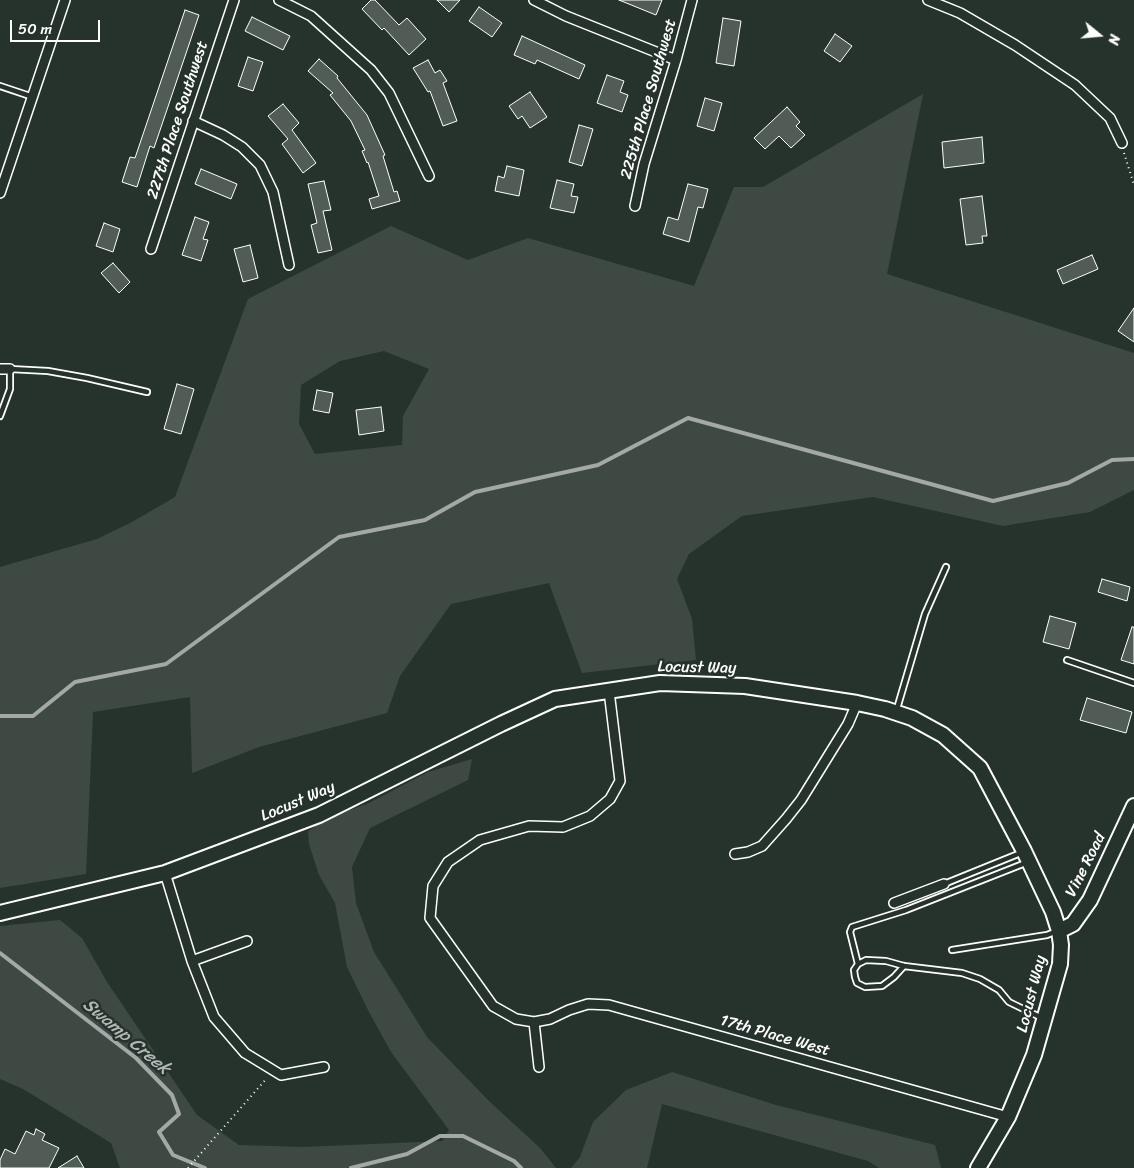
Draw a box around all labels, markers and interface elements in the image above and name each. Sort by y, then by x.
scale bar [12,10,102,42]
north arrow [1074,10,1124,60]
text: 50 m [18,16,52,42]
street label: 225th Place Southwest [617,17,681,181]
text: N [1100,31,1127,48]
street label: 227th Place Southwest [143,39,213,201]
street label: Locust Way [657,658,737,678]
street label: Locust Way [258,778,338,826]
street label: Vine Road [1062,830,1110,900]
street label: Locust Way [1013,953,1051,1035]
water label: Swamp Creek [78,994,174,1080]
street label: 17th Place West [718,1011,832,1061]

